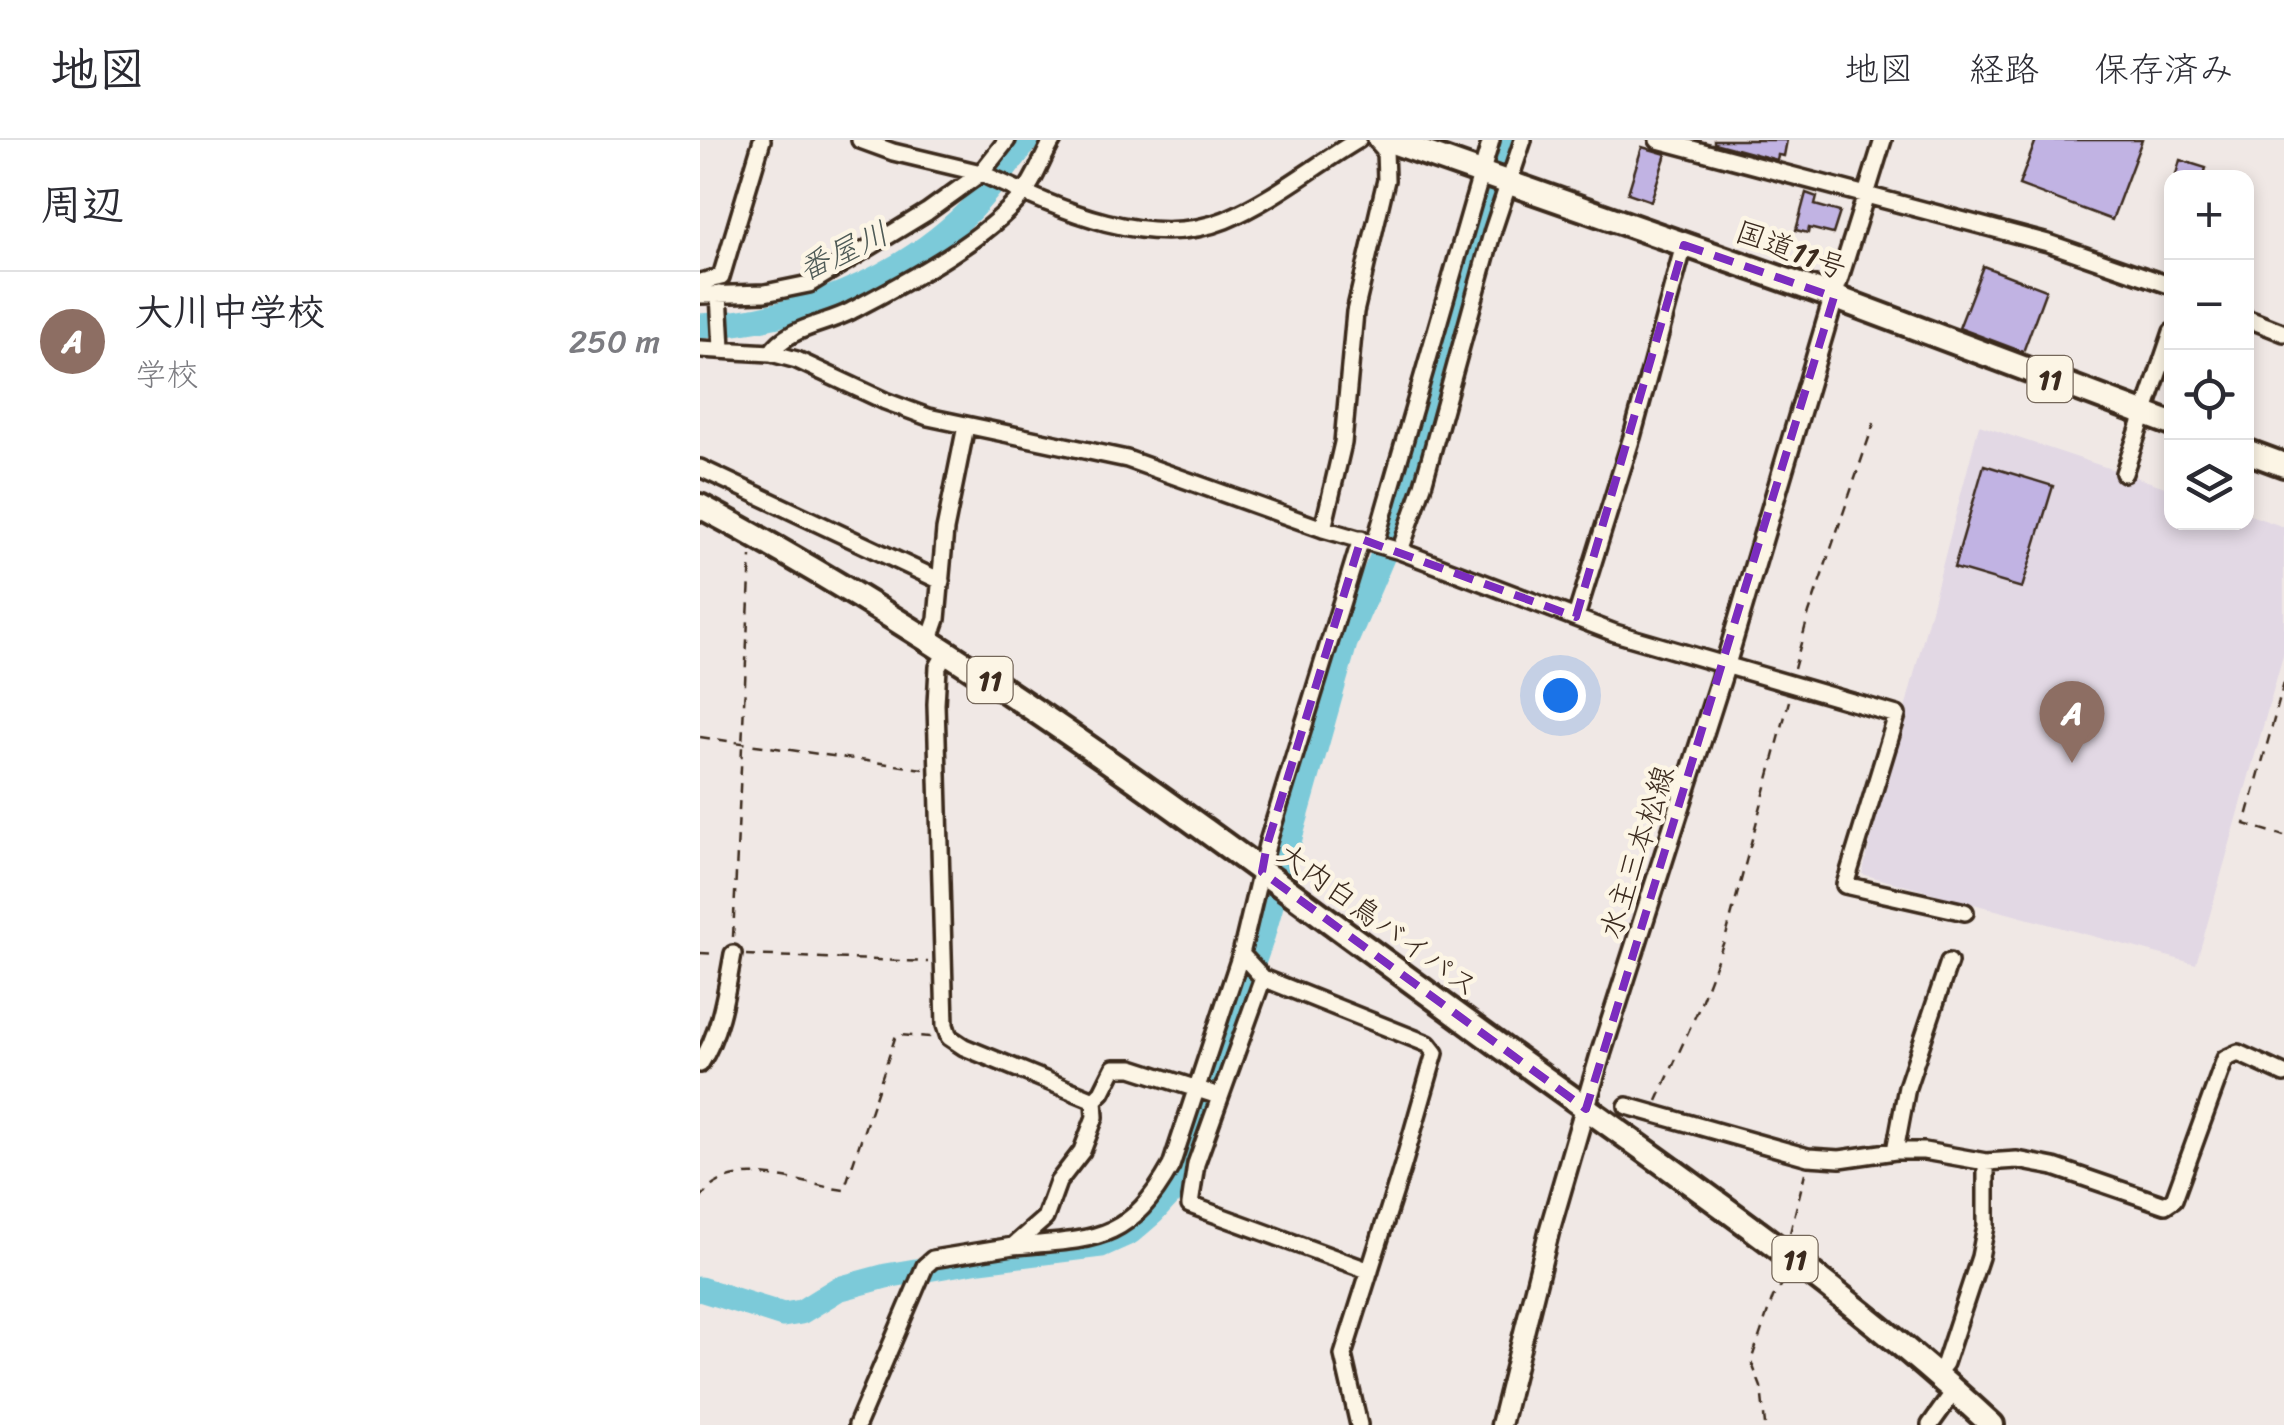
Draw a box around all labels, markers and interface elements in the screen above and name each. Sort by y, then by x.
text: 地図 [50,27,146,112]
text: 地図 [1844,38,1914,100]
text: 経路 [1969,38,2039,100]
text: 保存済み [2094,38,2234,100]
text: 周辺 [40,168,124,242]
map controls [2164,170,2254,530]
button: + [2164,170,2254,260]
water label: 番屋川 [788,205,899,298]
street label: 国道11号 [1727,205,1855,295]
button: − [2164,260,2254,350]
text: 大川中学校 [135,279,325,346]
text: A [62,313,83,370]
text: 250 m [569,313,660,370]
text: 学校 [135,346,199,403]
button: locate [2164,350,2254,440]
road number: 11 [2028,356,2072,402]
button: layers [2164,440,2254,530]
road number: 11 [968,657,1012,703]
your location [1535,670,1586,721]
pin: A [2040,680,2104,763]
street label: 水主三本松線 [1584,758,1690,946]
street label: 大内白鳥バイパス [1265,828,1491,1012]
road number: 11 [1772,1236,1818,1282]

